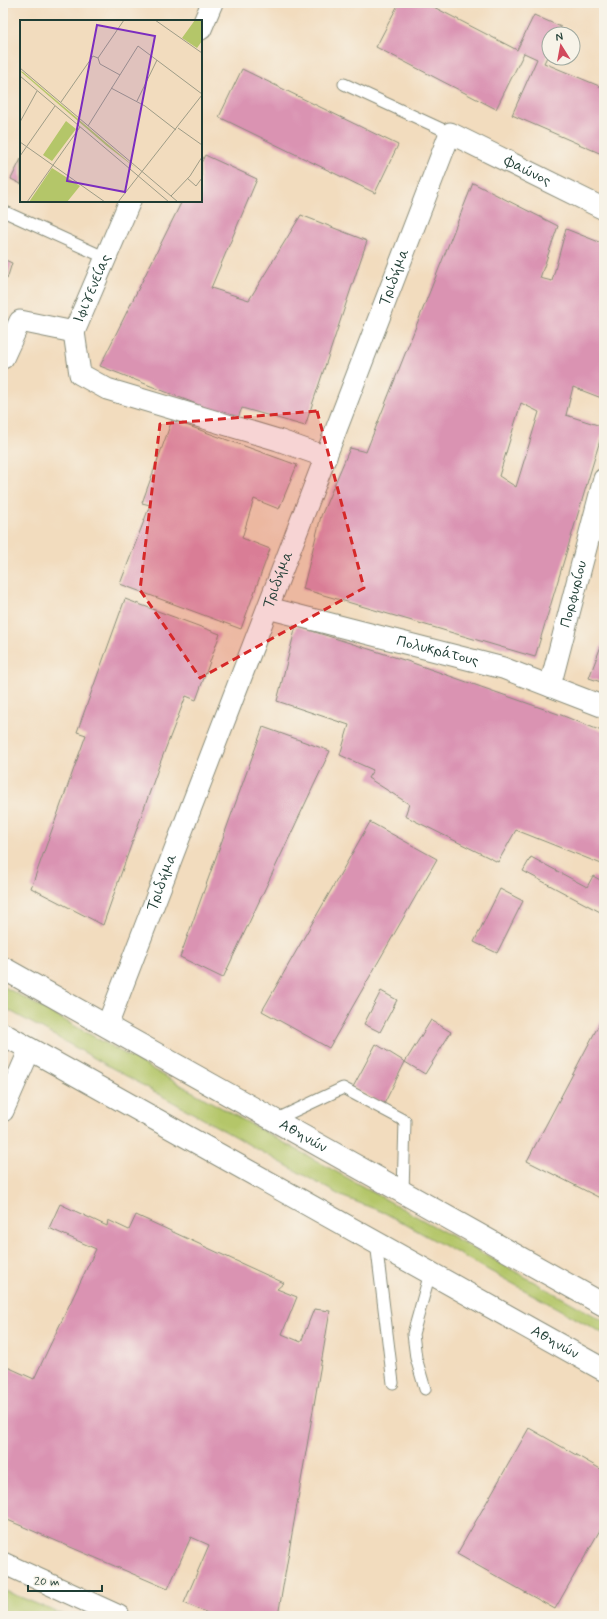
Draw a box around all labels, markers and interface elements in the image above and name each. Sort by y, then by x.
inset map [20,20,202,202]
north arrow [541,26,581,66]
text: N [554,30,564,45]
street label: Φαώνος [500,151,555,191]
street label: Τριδήμα [374,245,415,309]
street label: Ιφιγενείας [69,251,116,326]
street label: Τριδήμα [258,548,299,611]
street label: Πορφυρίου [556,558,592,630]
street label: Πολυκράτους [394,631,481,672]
street label: Τριδήμα [142,850,182,914]
street label: Αθηνών [275,1115,331,1158]
street label: Αθηνών [527,1321,583,1364]
scale bar [28,1567,102,1593]
text: 20 m [34,1574,60,1590]

